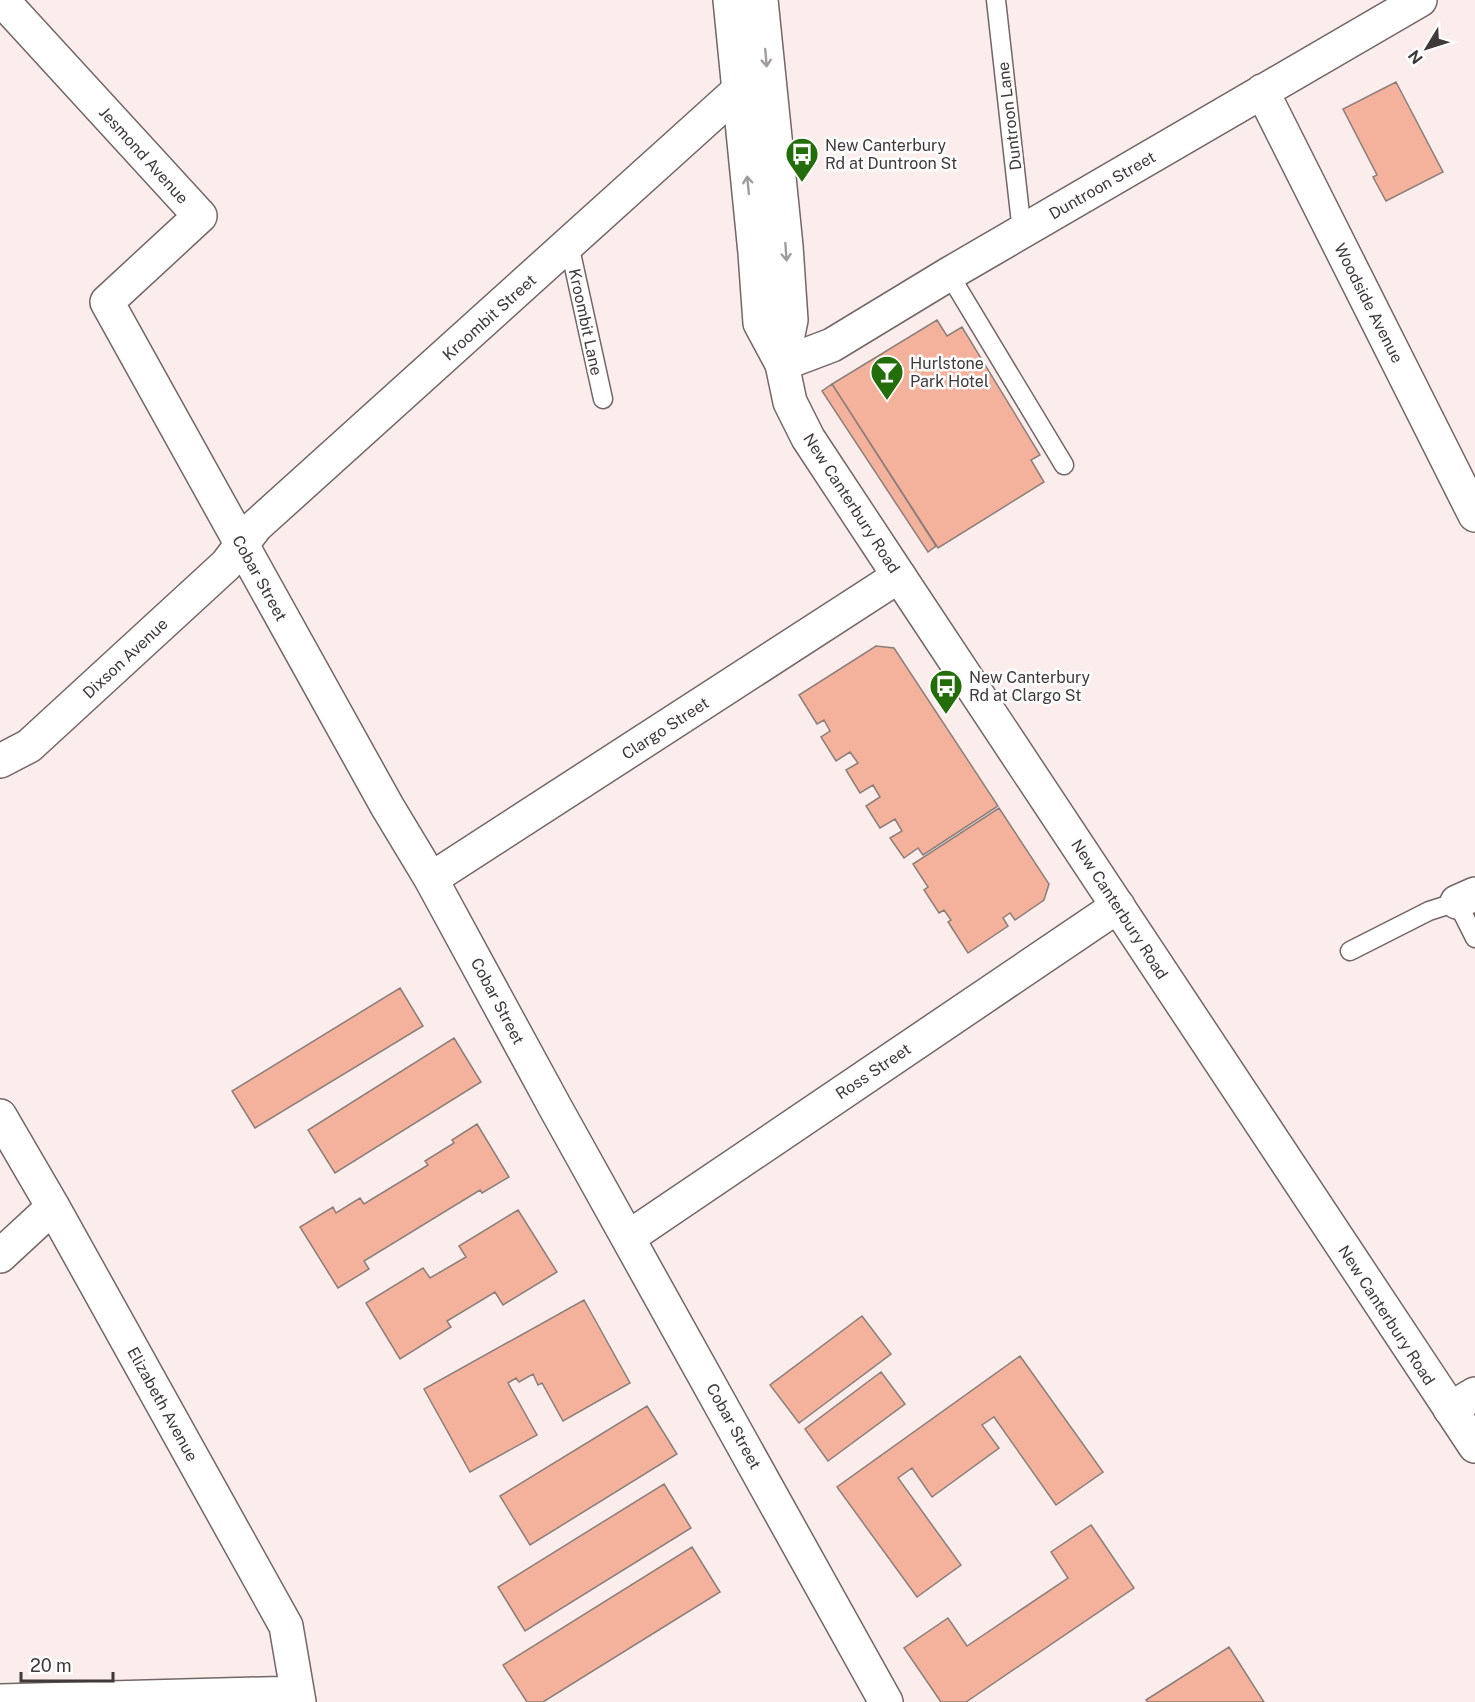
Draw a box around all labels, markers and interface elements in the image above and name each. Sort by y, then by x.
north arrow [1397,18,1457,78]
text: N [1404,46,1427,68]
one-way arrow [761,48,772,68]
street label: Duntroon Lane [993,61,1026,171]
street label: Jesmond Avenue [95,103,192,208]
bus stop icon: New Canterbury Rd at Duntroon St [784,136,820,183]
place label: New Canterbury Rd at Duntroon St [825,136,957,173]
street label: Duntroon Street [1046,147,1159,224]
one-way arrow [742,176,753,196]
street label: Woodside Avenue [1330,240,1407,366]
one-way arrow [781,242,792,262]
street label: Kroombit Lane [565,267,606,377]
street label: Kroombit Street [439,270,540,364]
bar icon: Hurlstone Park Hotel [869,354,905,401]
place label: Hurlstone Park Hotel [910,354,989,391]
street label: New Canterbury Road [799,430,904,577]
street label: Cobar Street [228,532,291,624]
street label: Dixson Avenue [79,614,172,703]
bus stop icon: New Canterbury Rd at Clargo St [928,668,964,715]
place label: New Canterbury Rd at Clargo St [969,668,1091,705]
street label: Clargo Street [618,693,712,764]
street label: New Canterbury Road [1067,836,1172,983]
street label: Cobar Street [467,955,528,1048]
street label: Ross Street [832,1039,914,1103]
street label: New Canterbury Road [1334,1242,1439,1389]
street label: Elizabeth Avenue [123,1344,202,1465]
street label: Cobar Street [702,1380,765,1472]
scale bar [21,1645,112,1683]
text: 20 m [30,1655,72,1676]

